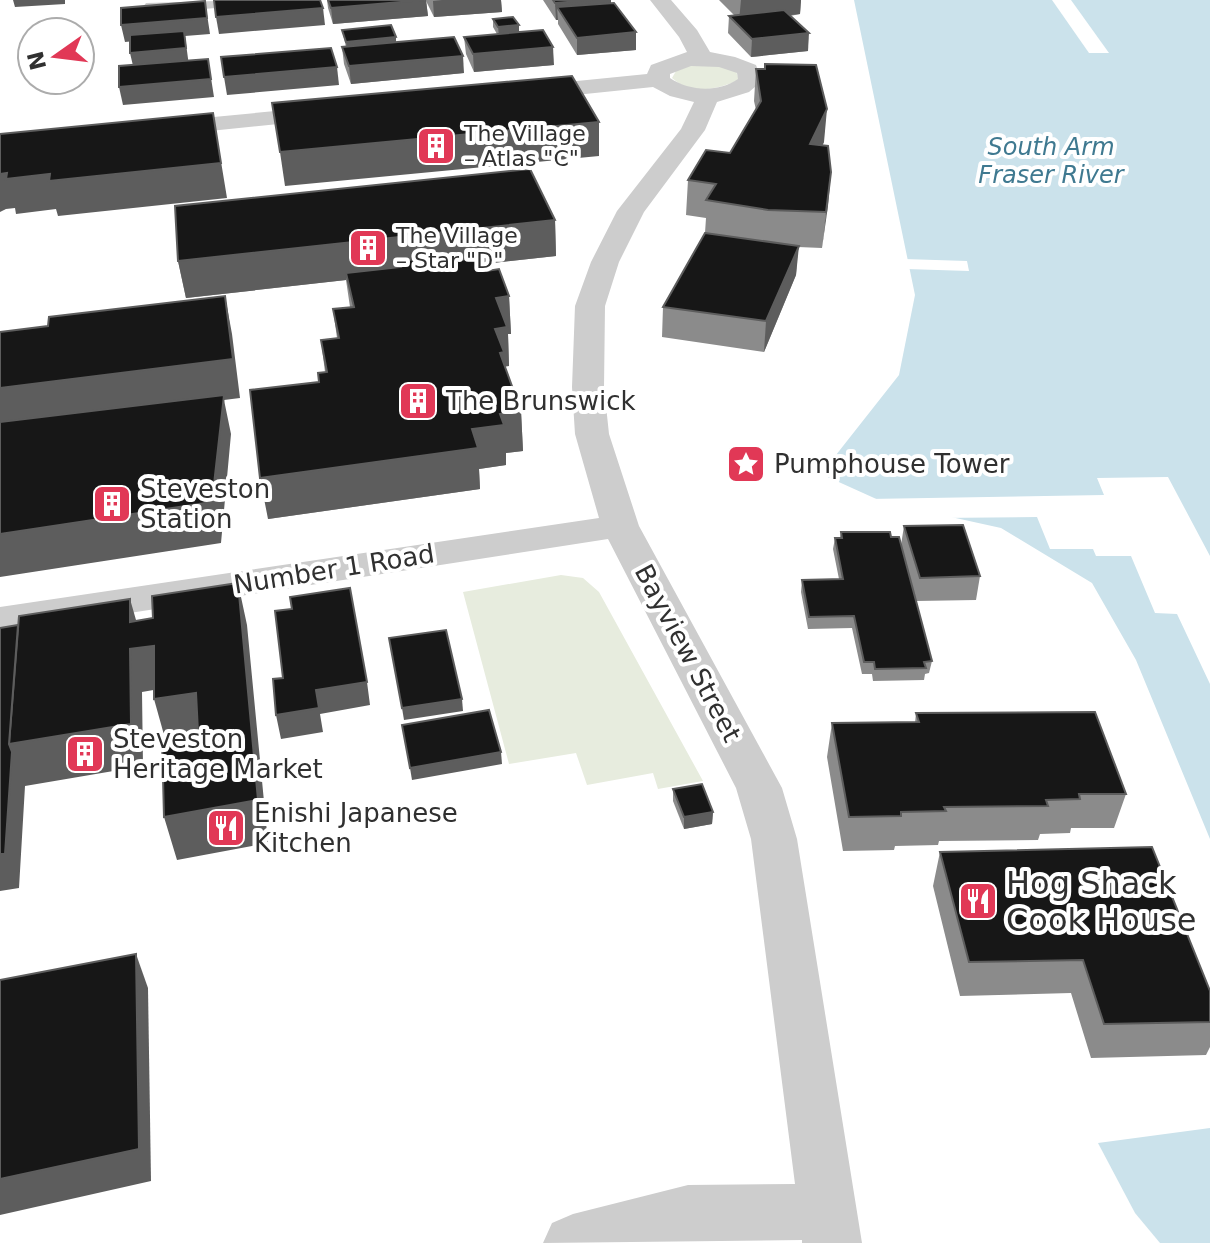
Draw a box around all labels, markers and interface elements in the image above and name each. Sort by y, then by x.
north arrow [16,16,96,96]
text: N [23,49,51,73]
place label: The Village – Atlas "C" [463,121,586,171]
building icon: The Village – Atlas "C" [415,125,457,167]
water label: South Arm Fraser River [978,133,1126,189]
place label: The Village – Star "D" [395,223,518,273]
building icon: The Village – Star "D" [347,227,389,269]
building icon: The Brunswick [397,380,439,422]
place label: The Brunswick [445,386,636,416]
place icon: Pumphouse Tower [725,443,767,485]
place label: Pumphouse Tower [774,449,1010,479]
place label: Steveston Station [140,474,270,534]
building icon: Steveston Station [91,483,133,525]
street label: Number 1 Road [232,538,436,600]
street label: Bayview Street [629,559,747,747]
place label: Steveston Heritage Market [113,724,323,784]
building icon: Steveston Heritage Market [64,733,106,775]
place label: Enishi Japanese Kitchen [254,798,458,858]
restaurant icon: Enishi Japanese Kitchen [205,807,247,849]
place label: Hog Shack Cook House [1006,864,1196,939]
restaurant icon: Hog Shack Cook House [957,880,999,922]

